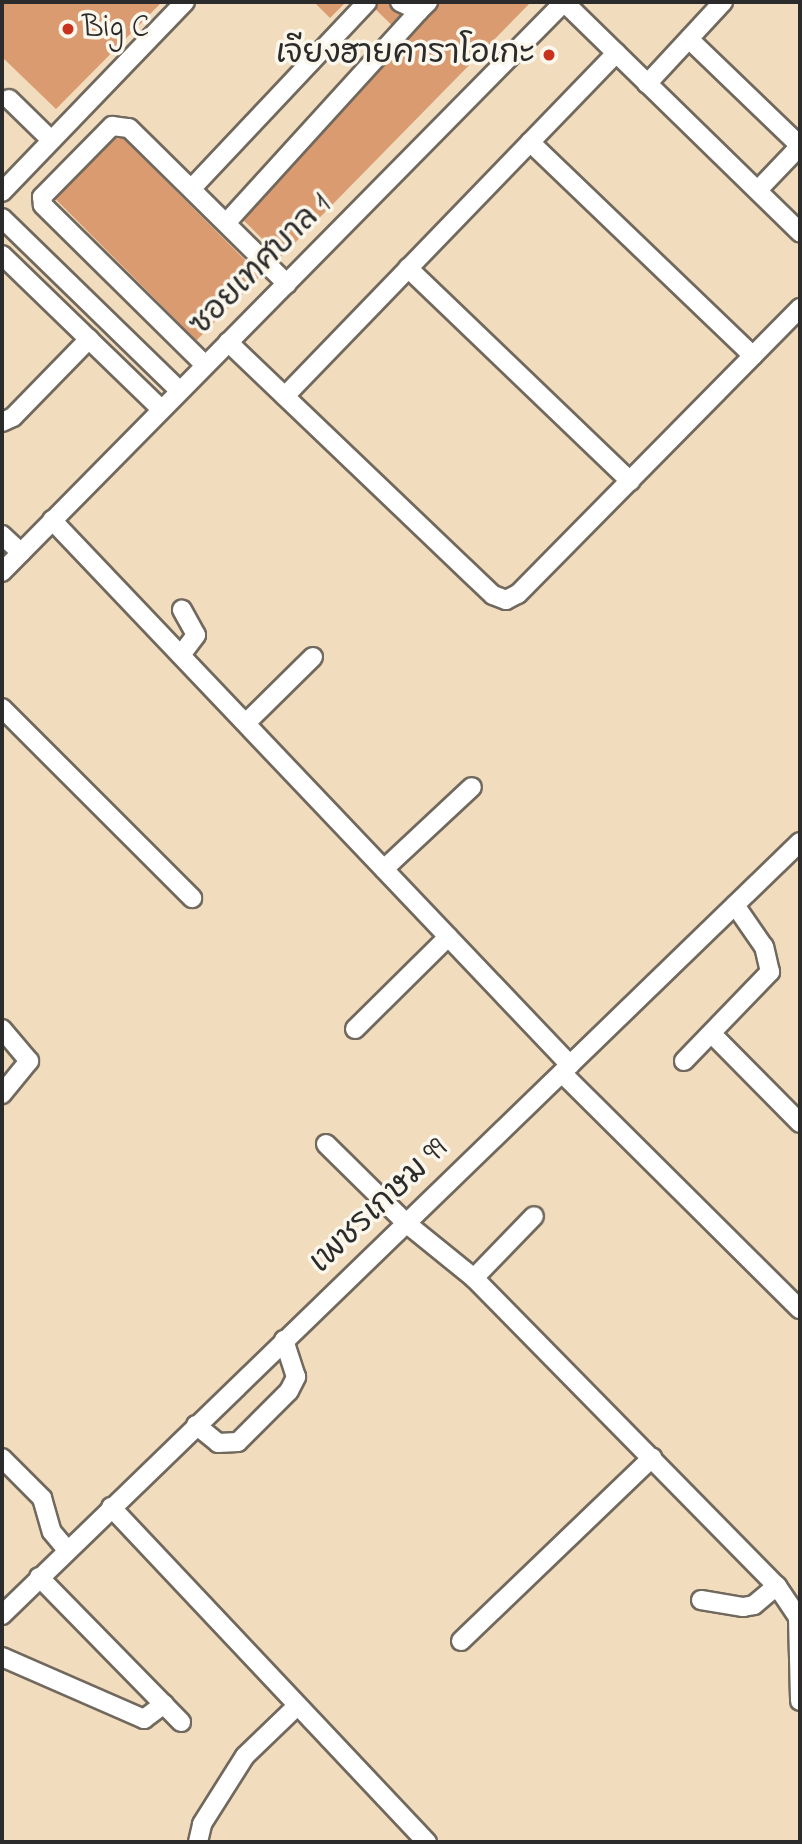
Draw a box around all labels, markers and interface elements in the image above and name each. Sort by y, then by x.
place label: Big C [82,10,149,48]
marker: Big C [60,21,76,37]
place label: เจียงฮายคาราโอเกะ [276,36,535,74]
marker: เจียงฮายคาราโอเกะ [541,47,557,63]
street label: ซอยเทศบาล 1 [183,187,341,345]
street label: เพชรเกษม 99 [303,1132,457,1282]

